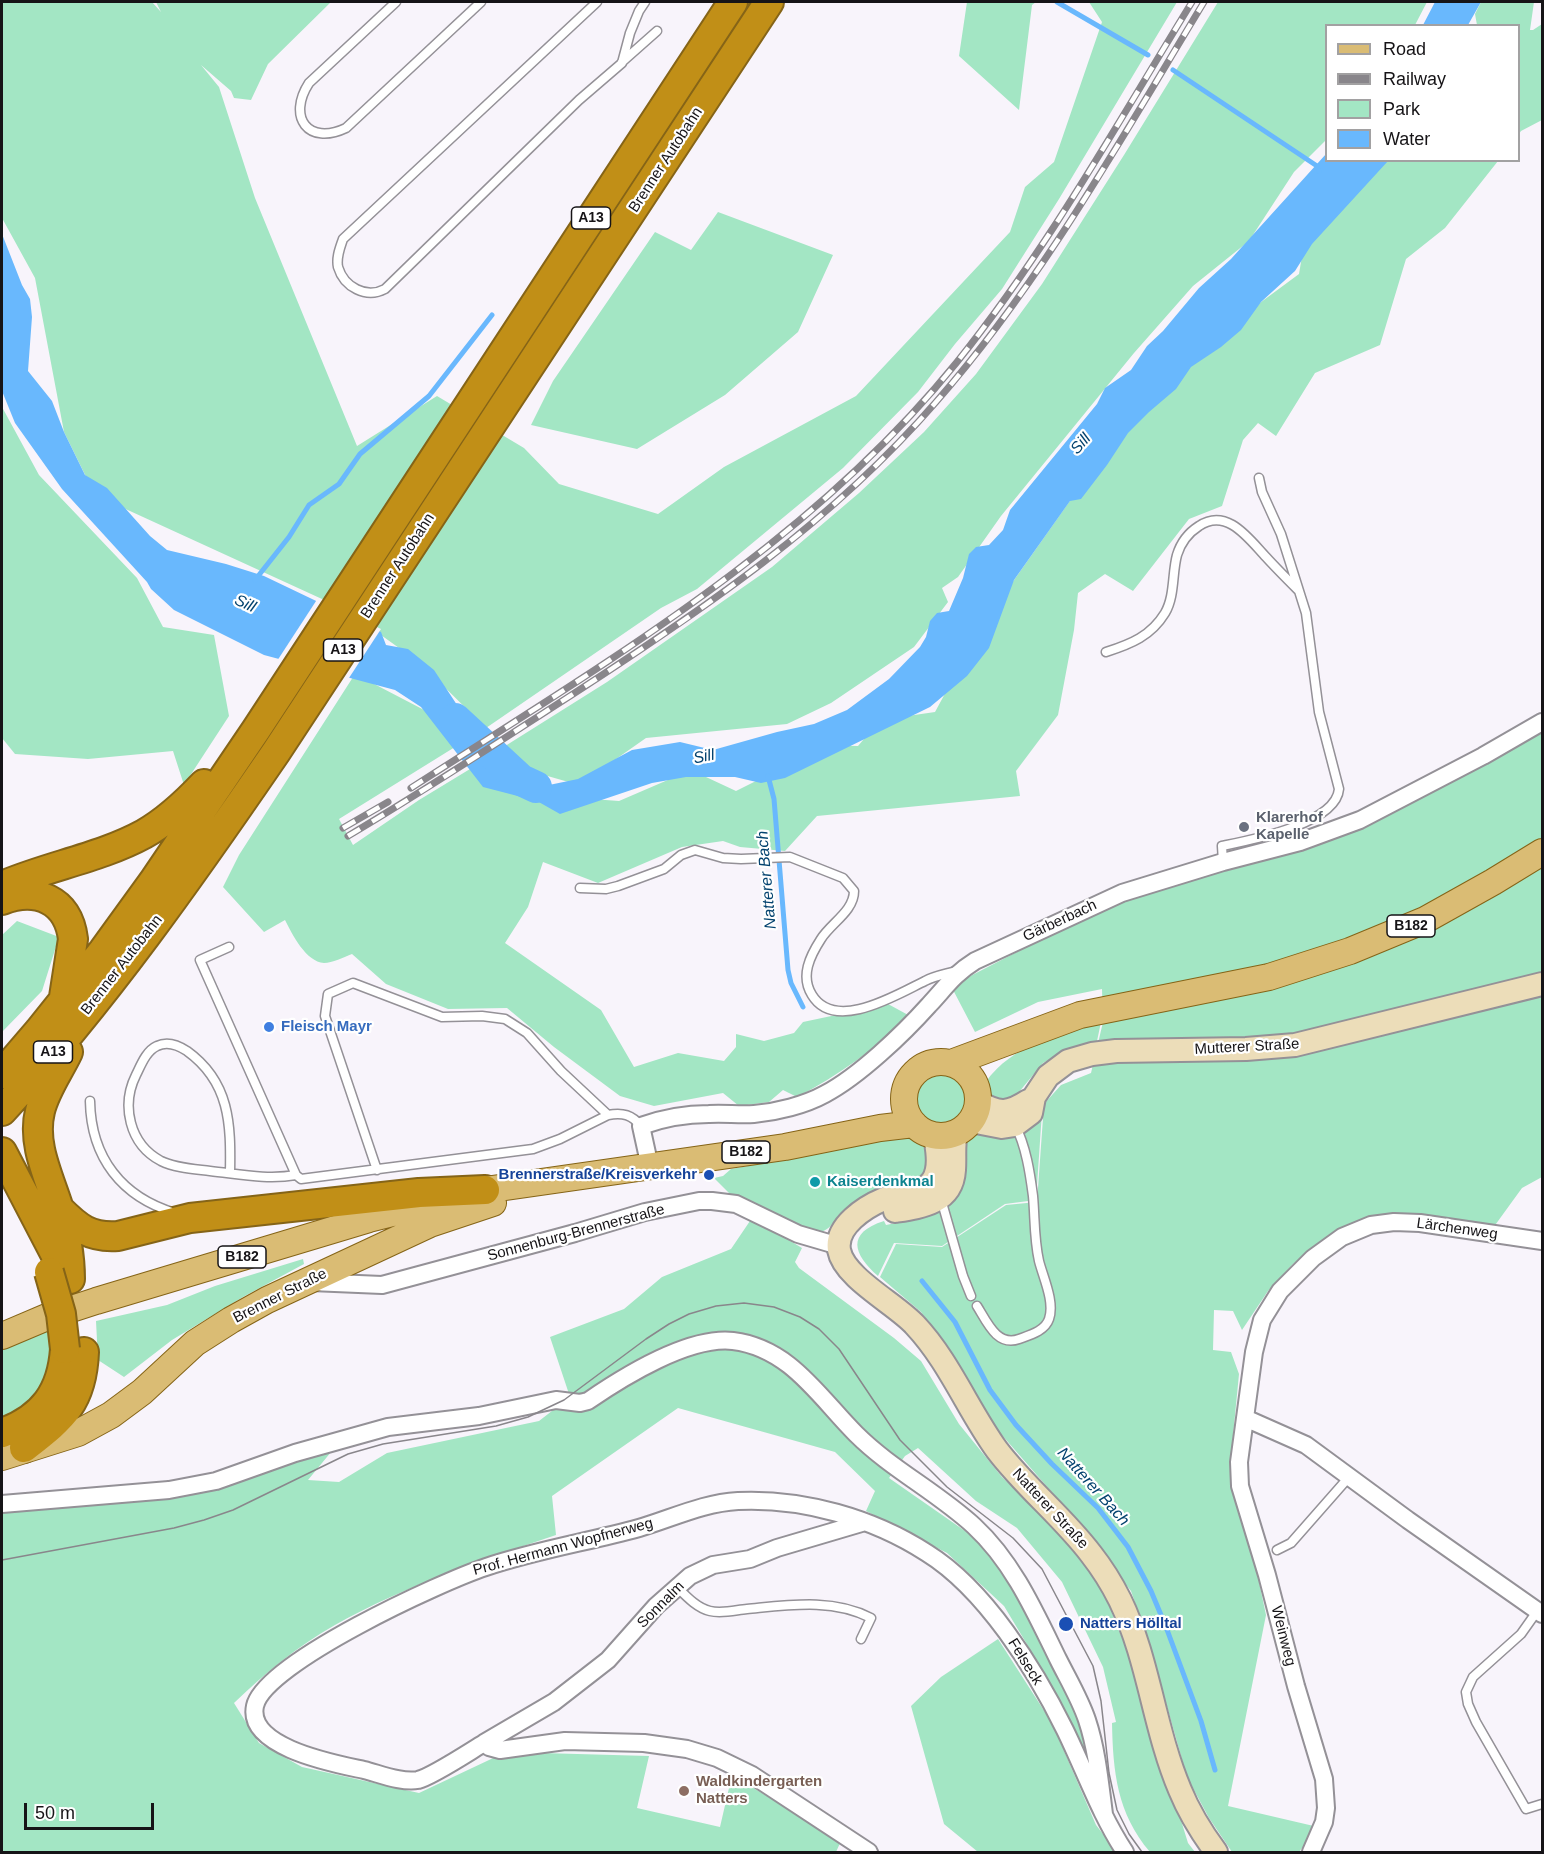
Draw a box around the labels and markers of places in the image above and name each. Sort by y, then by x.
place label: Klarerhof Kapelle [1256,809,1323,844]
marker: Klarerhof Kapelle [1237,820,1251,834]
place label: Fleisch Mayr [281,1018,372,1036]
marker: Fleisch Mayr [262,1020,276,1034]
place label: Brennerstraße/Kreisverkehr [499,1166,697,1184]
marker: Brennerstraße/Kreisverkehr [702,1168,716,1182]
place label: Kaiserdenkmal [827,1173,934,1191]
marker: Kaiserdenkmal [808,1175,822,1189]
marker: Natters Hölltal [1057,1615,1075,1633]
place label: Natters Hölltal [1080,1615,1182,1633]
place label: Waldkindergarten Natters [696,1773,822,1808]
marker: Waldkindergarten Natters [677,1784,691,1798]

